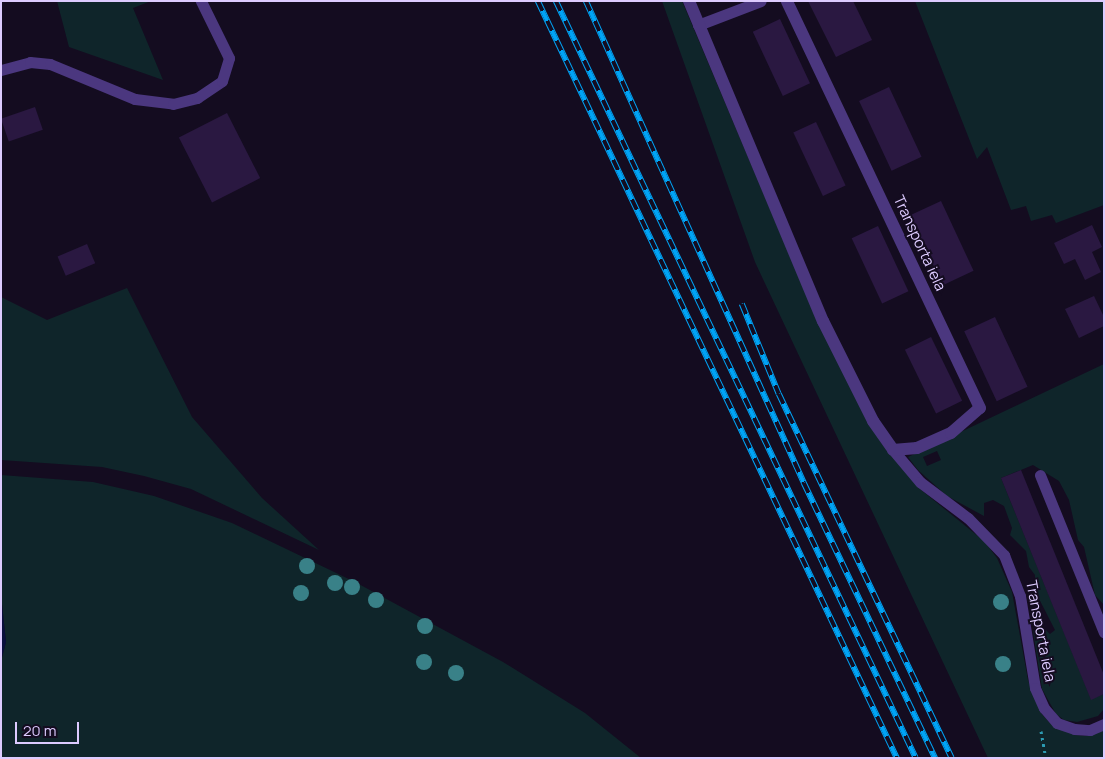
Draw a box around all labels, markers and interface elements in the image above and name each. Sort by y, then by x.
street label: Transporta iela [890,193,950,293]
street label: Transporta iela [1022,579,1060,683]
scale bar [18,712,81,744]
text: 20 m [23,720,56,741]

